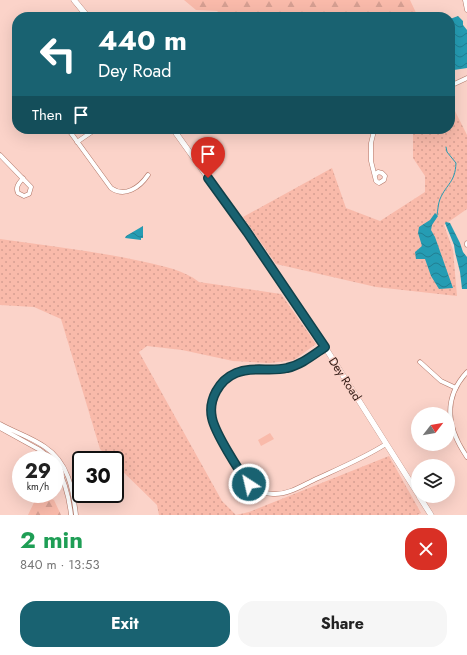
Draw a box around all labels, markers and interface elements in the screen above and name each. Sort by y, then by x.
text: 440 m [98,20,187,61]
icon: left [32,28,84,80]
text: Dey Road [98,58,171,84]
text: Then [32,104,62,126]
icon: arrive [70,104,92,126]
pin [191,137,225,178]
icon: arrive [197,143,219,165]
street label: Dey Road [324,354,366,404]
north arrow [411,407,455,451]
map controls [411,407,455,503]
speed limit sign: 30 [72,451,124,503]
text: 29 [25,457,51,486]
button: layers [411,459,455,503]
position arrow [228,463,270,505]
text: km/h [27,479,49,494]
text: 2 min [20,522,83,557]
button: close [405,528,447,570]
text: 840 m · 13:53 [20,555,100,574]
button: Exit [20,601,230,647]
button: Share [238,601,447,647]

